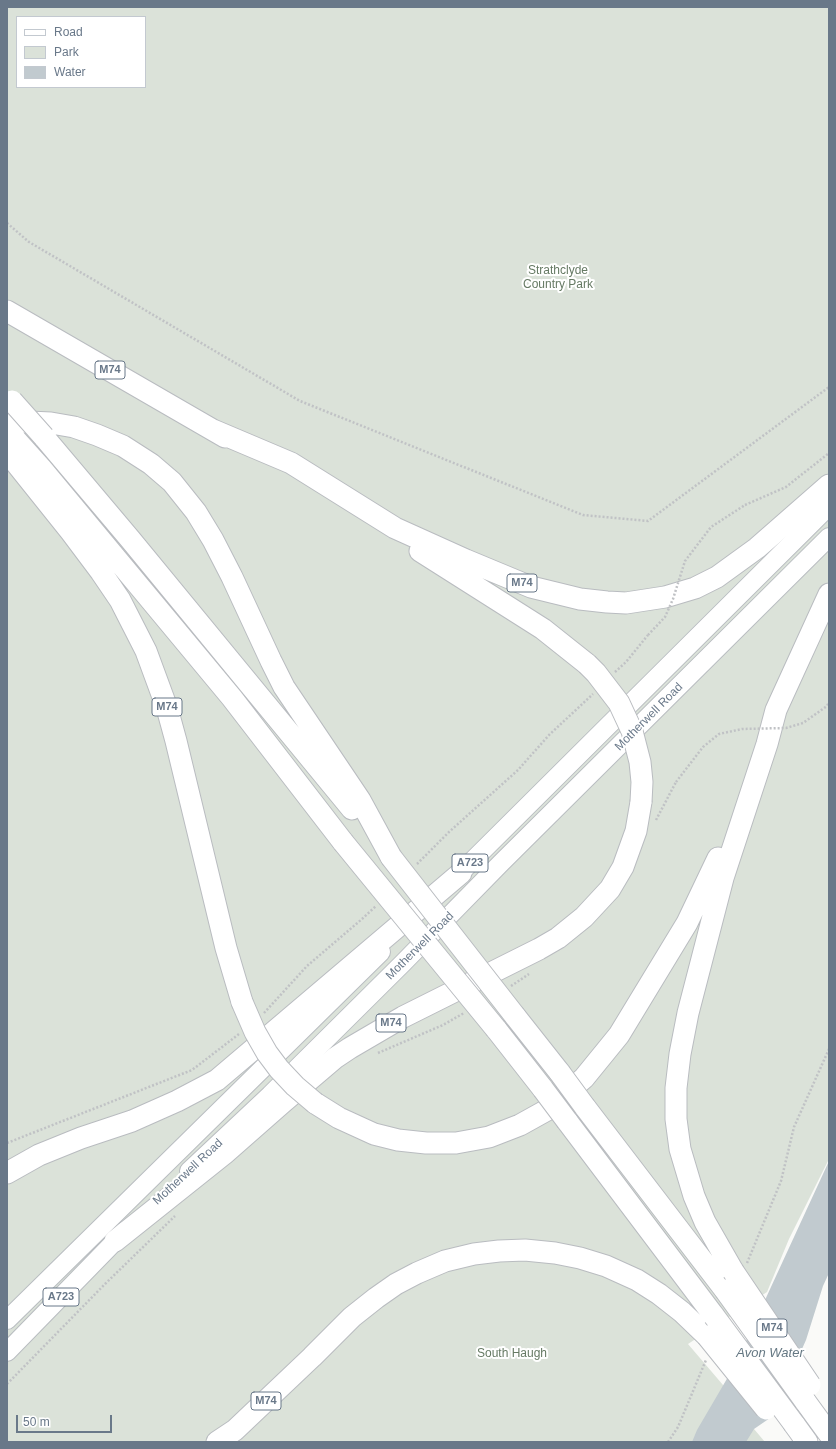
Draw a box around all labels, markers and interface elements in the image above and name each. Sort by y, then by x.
legend [16,16,146,88]
text: Road [54,25,83,39]
text: Park [54,45,79,59]
text: Water [54,65,86,79]
park label: Strathclyde Country Park [523,264,593,292]
road number: M74 [95,361,125,379]
road number: M74 [507,574,537,592]
street label: Motherwell Road [612,680,686,754]
road number: M74 [152,698,182,716]
road number: A723 [452,854,488,872]
street label: Motherwell Road [383,909,457,983]
road number: M74 [376,1014,406,1032]
street label: Motherwell Road [150,1136,226,1208]
road number: A723 [43,1288,79,1306]
road number: M74 [757,1319,787,1337]
water label: Avon Water [736,1345,804,1361]
park label: South Haugh [477,1347,547,1361]
road number: M74 [251,1392,281,1410]
scale bar [18,1407,114,1433]
text: 50 m [23,1415,50,1429]

